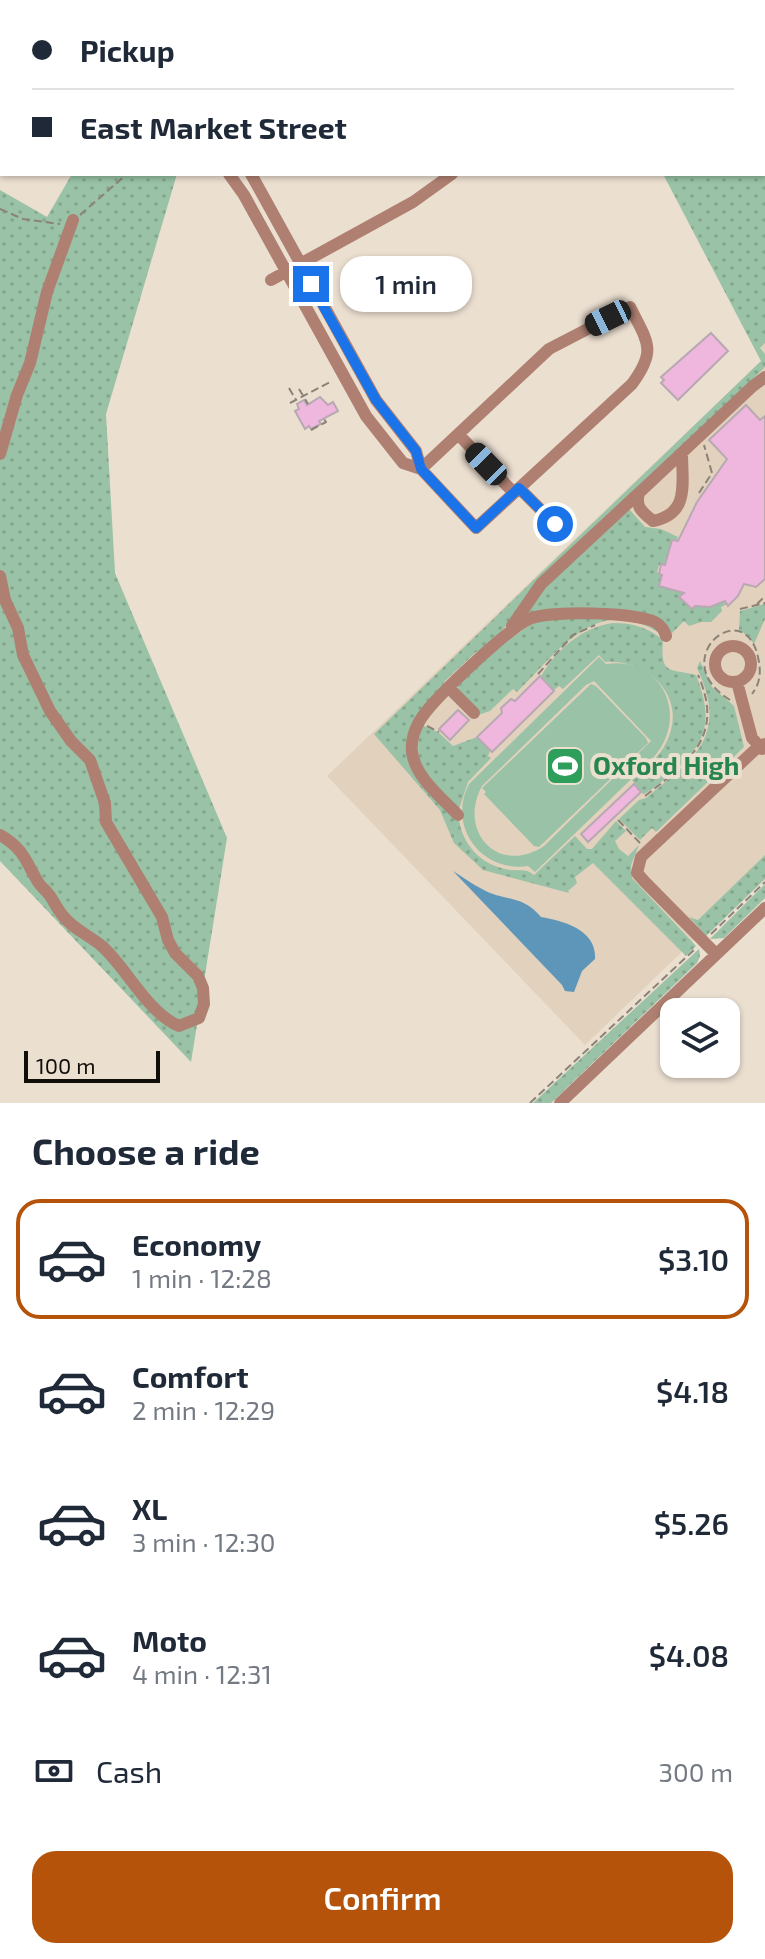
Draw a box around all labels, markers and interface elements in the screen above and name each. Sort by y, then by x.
text: Pickup [80,32,175,68]
text: East Market Street [80,109,347,145]
callout: 1 min [339,256,471,312]
route end [293,266,329,302]
text: 1 min [375,268,437,299]
car [581,297,635,339]
car [461,438,511,490]
route start [537,506,573,542]
sports icon: Oxford High [544,745,586,787]
place label: Oxford High [593,749,739,780]
map controls [660,998,740,1078]
button: layers [660,998,740,1078]
scale bar [24,1047,160,1083]
text: 100 m [36,1052,95,1078]
text: Choose a ride [32,1129,260,1172]
icon: car [36,1223,108,1295]
text: Economy [132,1226,261,1262]
text: $3.10 [658,1241,729,1277]
text: 1 min · 12:28 [132,1262,272,1293]
icon: car [36,1355,108,1427]
text: Comfort [132,1358,249,1394]
text: $4.18 [656,1373,729,1409]
text: 2 min · 12:29 [132,1394,275,1425]
icon: car [36,1487,108,1559]
text: XL [132,1490,167,1526]
text: $5.26 [654,1505,729,1541]
text: 3 min · 12:30 [132,1526,276,1557]
icon: car [36,1619,108,1691]
text: Moto [132,1622,207,1658]
text: $4.08 [649,1637,729,1673]
text: 4 min · 12:31 [132,1658,272,1689]
icon: cash [32,1749,76,1793]
text: Cash [96,1753,162,1789]
text: 300 m [659,1756,733,1787]
button: Confirm [32,1851,733,1943]

